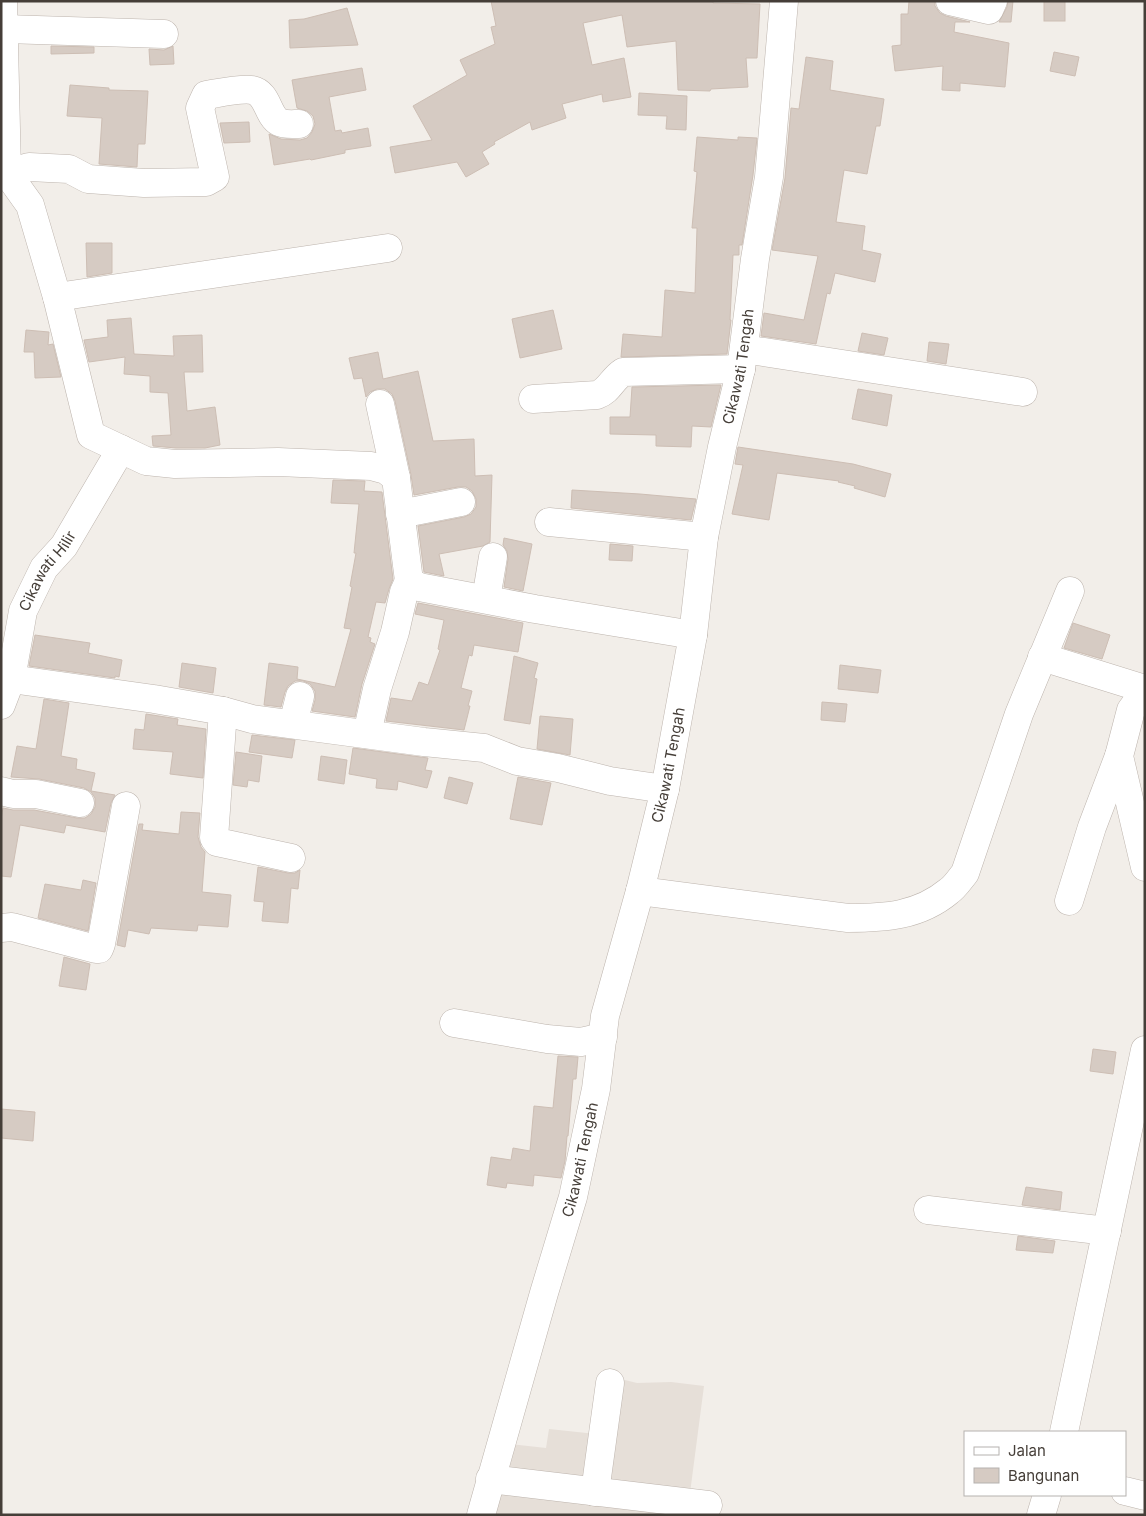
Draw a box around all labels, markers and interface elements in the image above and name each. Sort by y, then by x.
street label: Cikawati Tengah [718,308,758,426]
street label: Cikawati Hilir [14,527,80,614]
street label: Cikawati Tengah [647,706,689,825]
street label: Cikawati Tengah [557,1100,602,1219]
legend [964,1431,1126,1496]
text: Jalan [1008,1441,1046,1460]
text: Bangunan [1008,1466,1079,1485]

